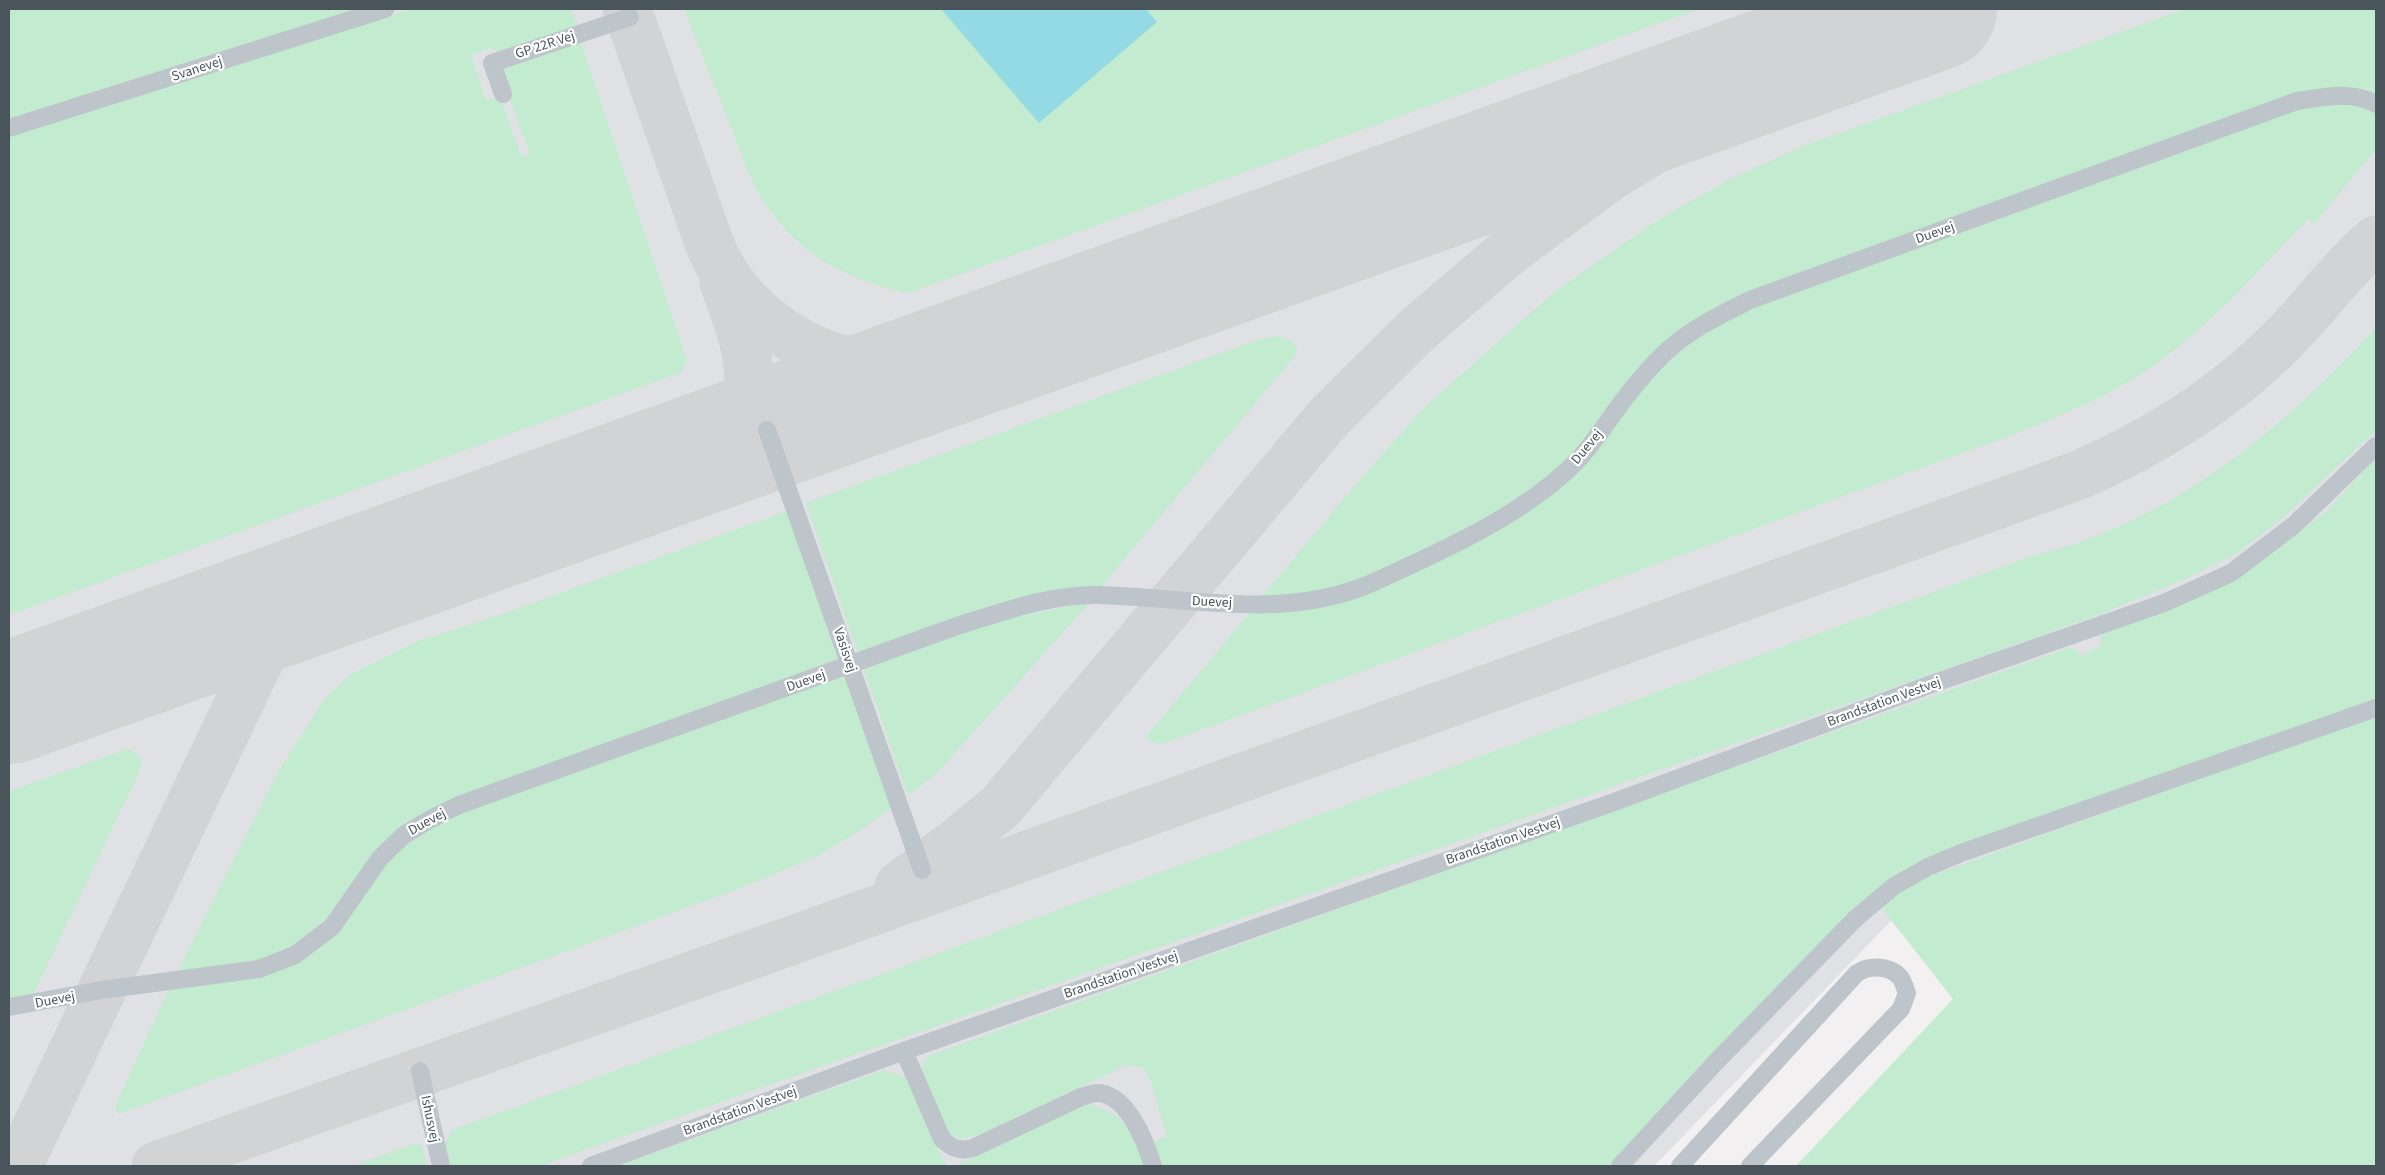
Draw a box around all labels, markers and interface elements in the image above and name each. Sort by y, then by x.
street label: GP 22R Vej [513,26,577,64]
street label: Svanevej [169,51,225,87]
street label: Duevej [1913,217,1957,249]
street label: Duevej [1566,425,1608,469]
street label: Duevej [1191,591,1233,613]
street label: Vasisvej [828,625,862,675]
street label: Duevej [784,665,828,697]
street label: Brandstation Vestvej [1824,672,1944,732]
street label: Duevej [405,804,449,840]
street label: Brandstation Vestvej [1443,812,1563,870]
street label: Brandstation Vestvej [1061,946,1181,1004]
street label: Duevej [33,986,77,1014]
street label: Brandstation Vestvej [680,1081,800,1141]
street label: Ishusvej [415,1094,445,1144]

